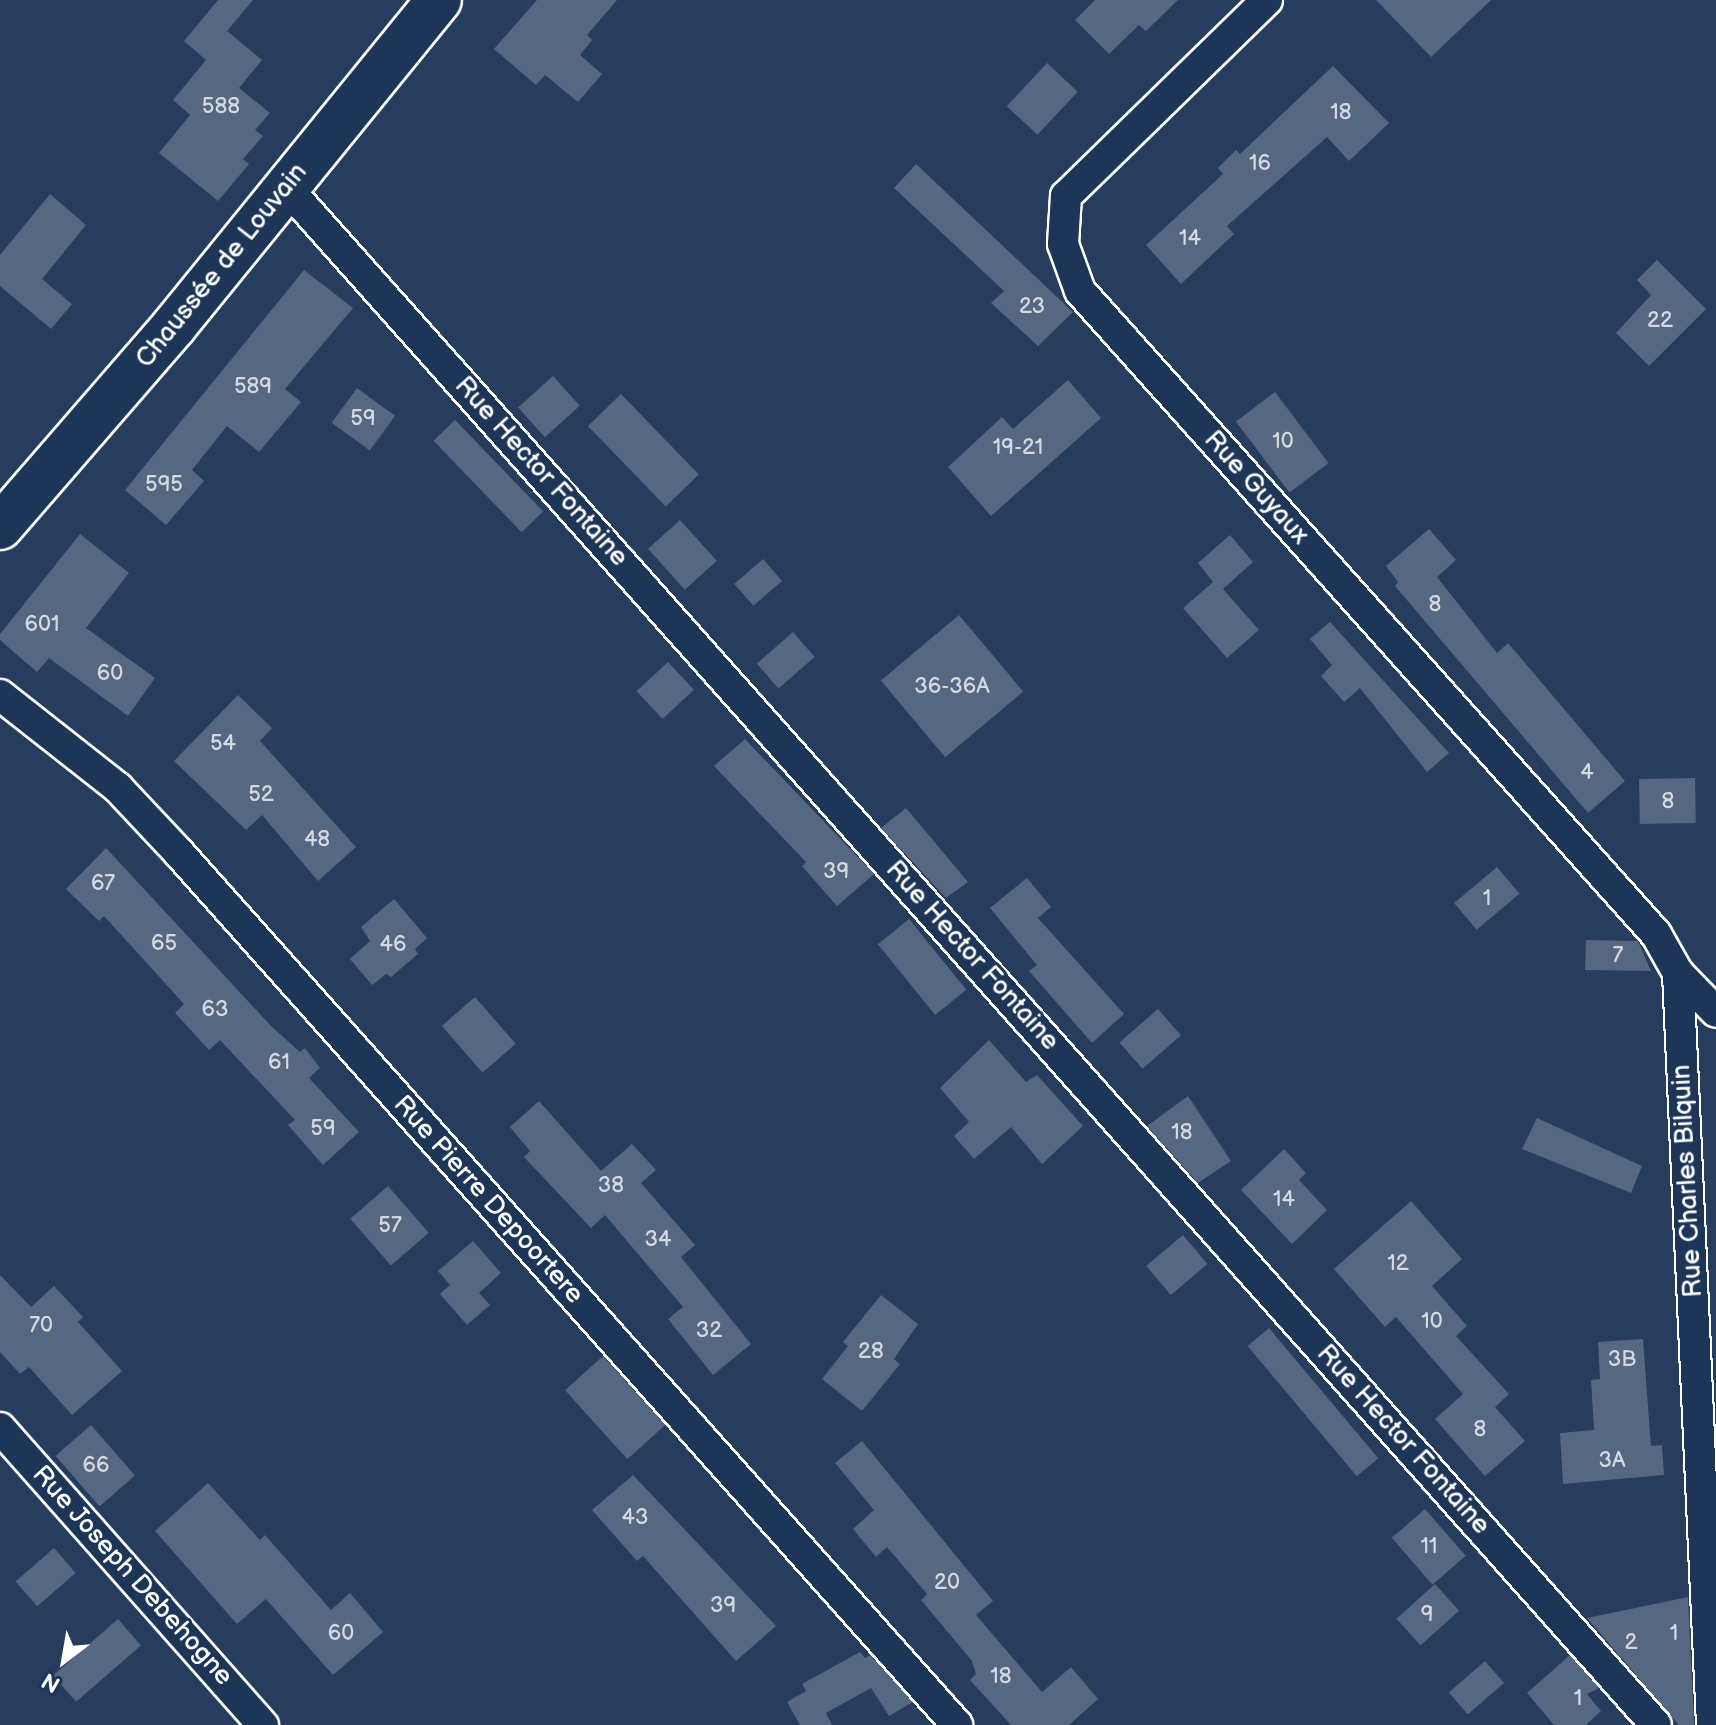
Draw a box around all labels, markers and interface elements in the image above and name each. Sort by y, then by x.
house number: 588 [202,94,240,120]
house number: 18 [1330,100,1352,126]
house number: 16 [1249,151,1271,177]
street label: Chaussée de Louvain [130,157,314,375]
house number: 14 [1179,226,1201,252]
house number: 23 [1019,294,1045,320]
house number: 22 [1647,308,1673,334]
street label: Rue Hector Fontaine [448,371,634,573]
house number: 589 [234,374,272,400]
house number: 59 [350,406,376,432]
street label: Rue Guyaux [1197,425,1315,551]
house number: 10 [1272,429,1294,455]
house number: 19-21 [993,435,1043,461]
house number: 595 [145,472,183,498]
house number: 8 [1429,592,1441,618]
house number: 601 [25,612,59,638]
house number: 60 [97,661,123,687]
house number: 36-36A [914,674,990,700]
house number: 54 [210,731,236,757]
house number: 4 [1580,760,1594,786]
house number: 52 [248,782,274,808]
house number: 8 [1662,789,1674,815]
house number: 48 [304,827,330,853]
street label: Rue Hector Fontaine [879,855,1065,1057]
house number: 39 [823,859,849,885]
house number: 67 [91,871,115,897]
house number: 1 [1483,886,1491,912]
house number: 65 [151,931,177,957]
house number: 46 [380,932,406,958]
house number: 7 [1613,943,1623,969]
house number: 63 [202,997,228,1023]
house number: 61 [268,1050,290,1076]
street label: Rue Charles Bilquin [1666,1064,1710,1298]
street label: Rue Pierre Depoortere [386,1090,590,1310]
house number: 59 [310,1116,336,1142]
house number: 18 [1171,1120,1193,1146]
house number: 38 [598,1173,624,1199]
house number: 14 [1273,1187,1295,1213]
house number: 57 [378,1213,402,1239]
house number: 34 [645,1227,671,1253]
house number: 12 [1387,1251,1409,1277]
house number: 10 [1421,1309,1443,1335]
house number: 70 [29,1313,53,1339]
house number: 32 [696,1318,722,1344]
house number: 28 [858,1339,884,1365]
street label: Rue Hector Fontaine [1310,1339,1496,1541]
house number: 3B [1608,1347,1636,1373]
house number: 8 [1474,1417,1486,1443]
house number: 3A [1599,1448,1625,1474]
house number: 66 [83,1453,109,1479]
street label: Rue Joseph Debehogne [25,1459,239,1693]
house number: 43 [622,1505,648,1531]
house number: 11 [1420,1534,1438,1560]
house number: 20 [934,1570,960,1596]
house number: 39 [710,1593,736,1619]
house number: 9 [1421,1602,1433,1628]
north arrow [24,1621,104,1701]
house number: 60 [328,1621,354,1647]
house number: 1 [1670,1621,1678,1647]
house number: 2 [1625,1630,1637,1656]
house number: 18 [990,1664,1012,1690]
text: N [37,1666,65,1698]
house number: 1 [1574,1686,1582,1712]

